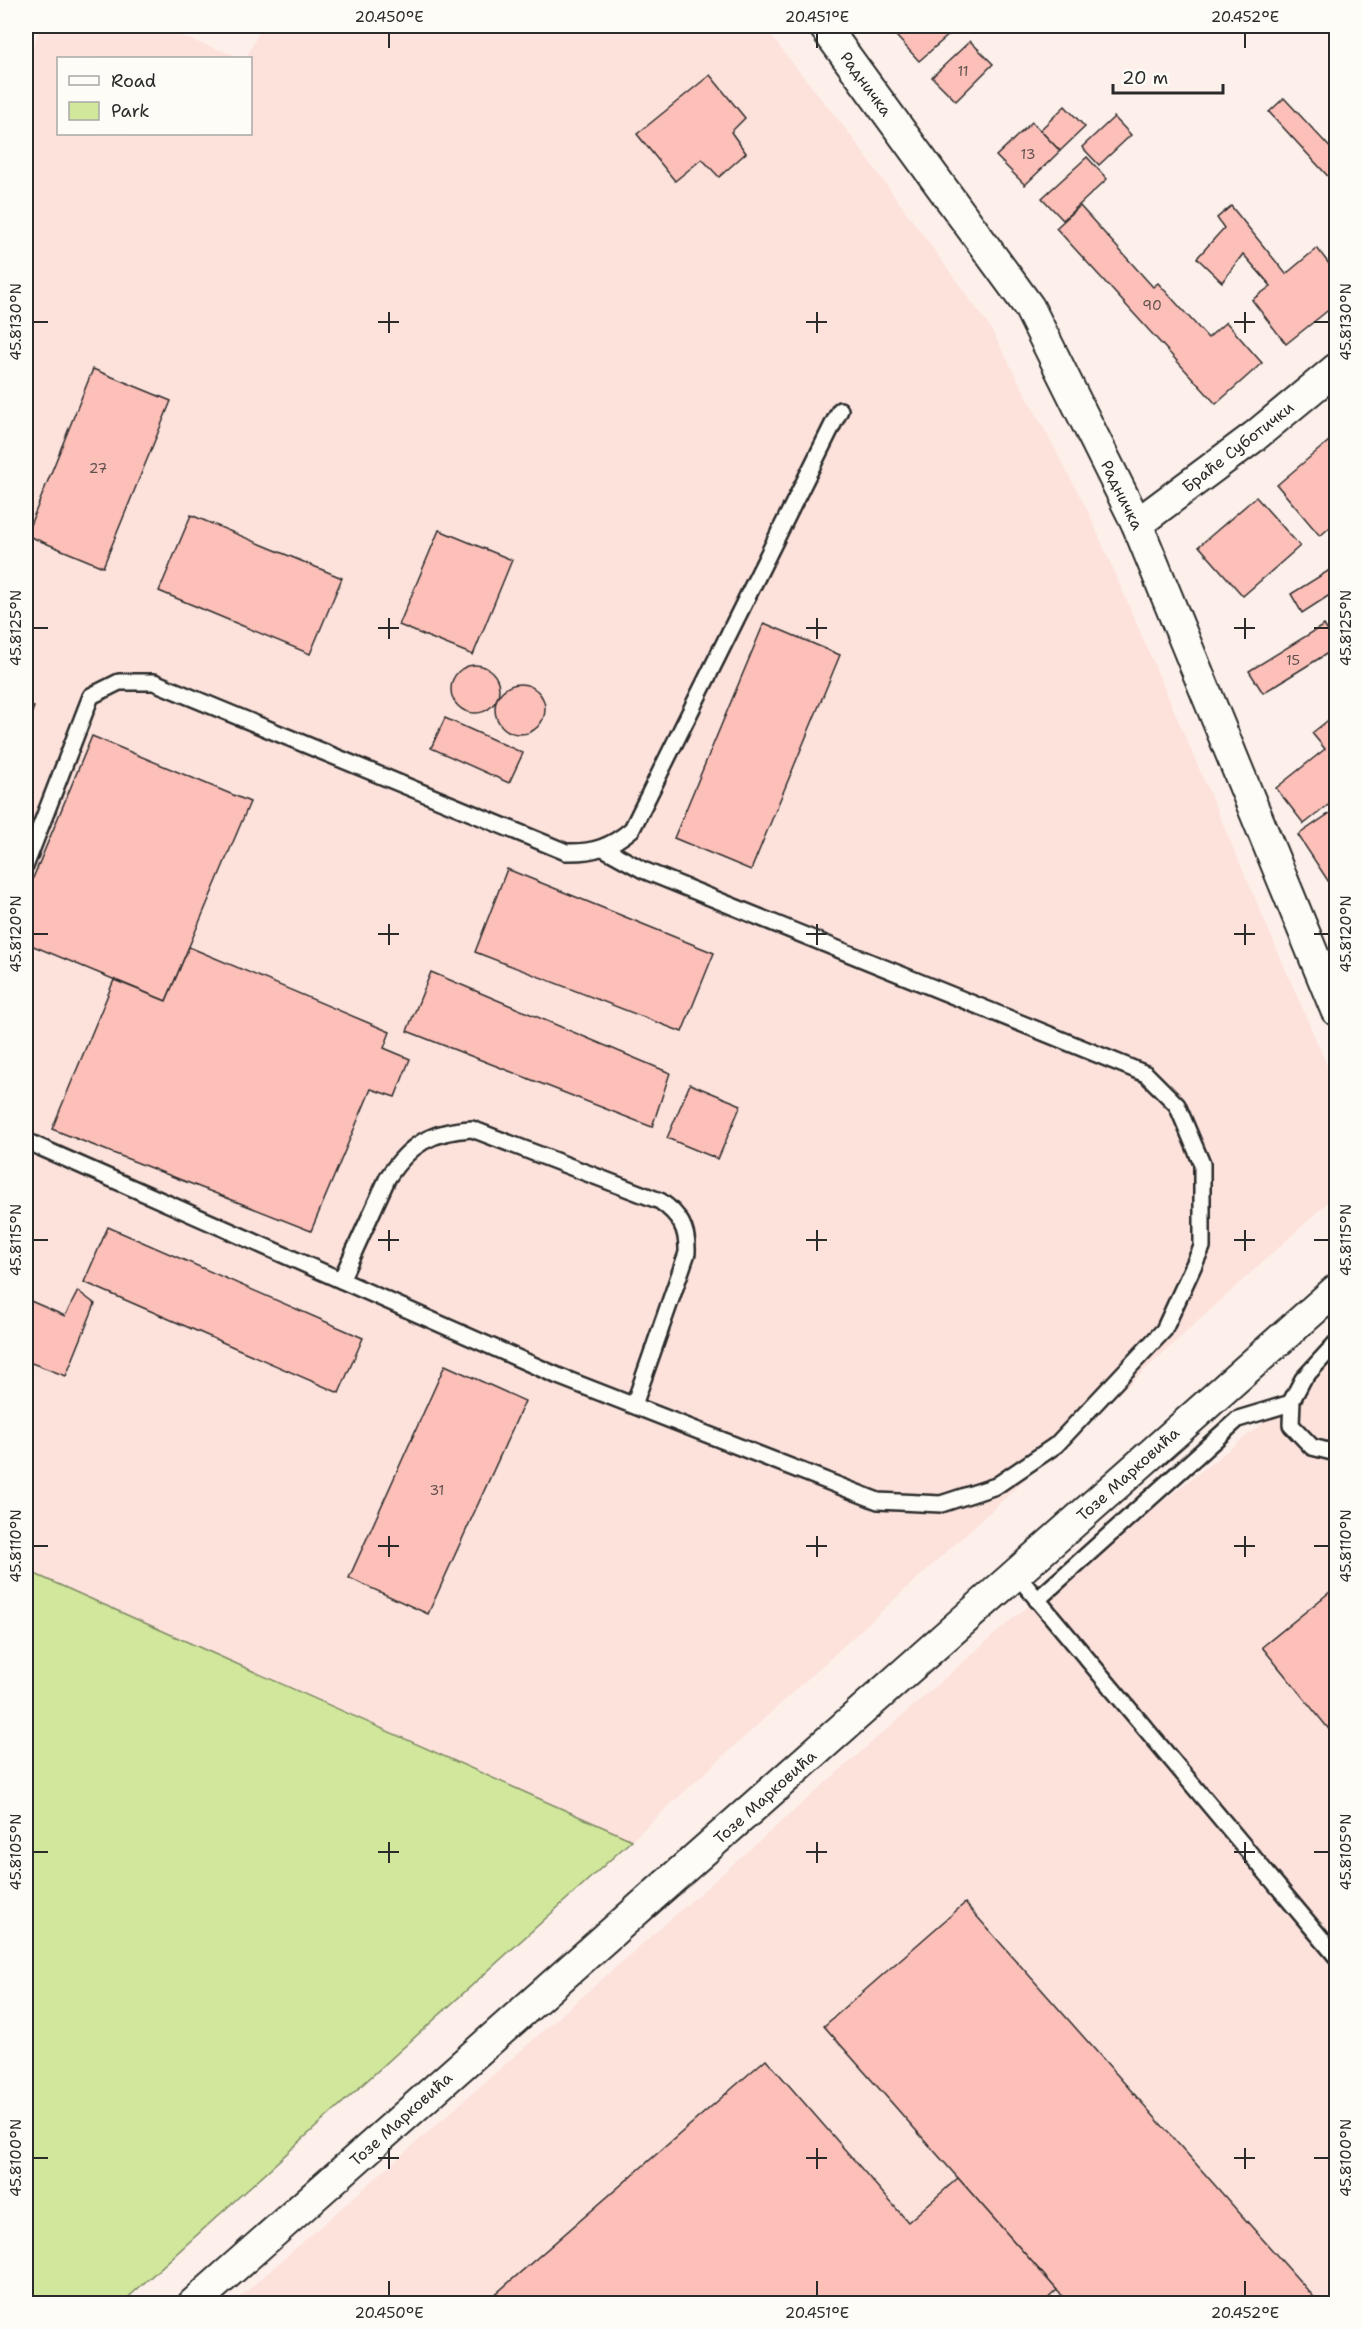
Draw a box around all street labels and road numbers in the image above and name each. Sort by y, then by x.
street label: Радничка [835,47,897,121]
street label: Браће Суботички [1178,397,1298,497]
street label: Радничка [1096,457,1148,533]
street label: Тозе Марковића [1072,1422,1184,1526]
street label: Тозе Марковића [709,1745,821,1849]
street label: Тозе Марковића [345,2067,457,2171]

